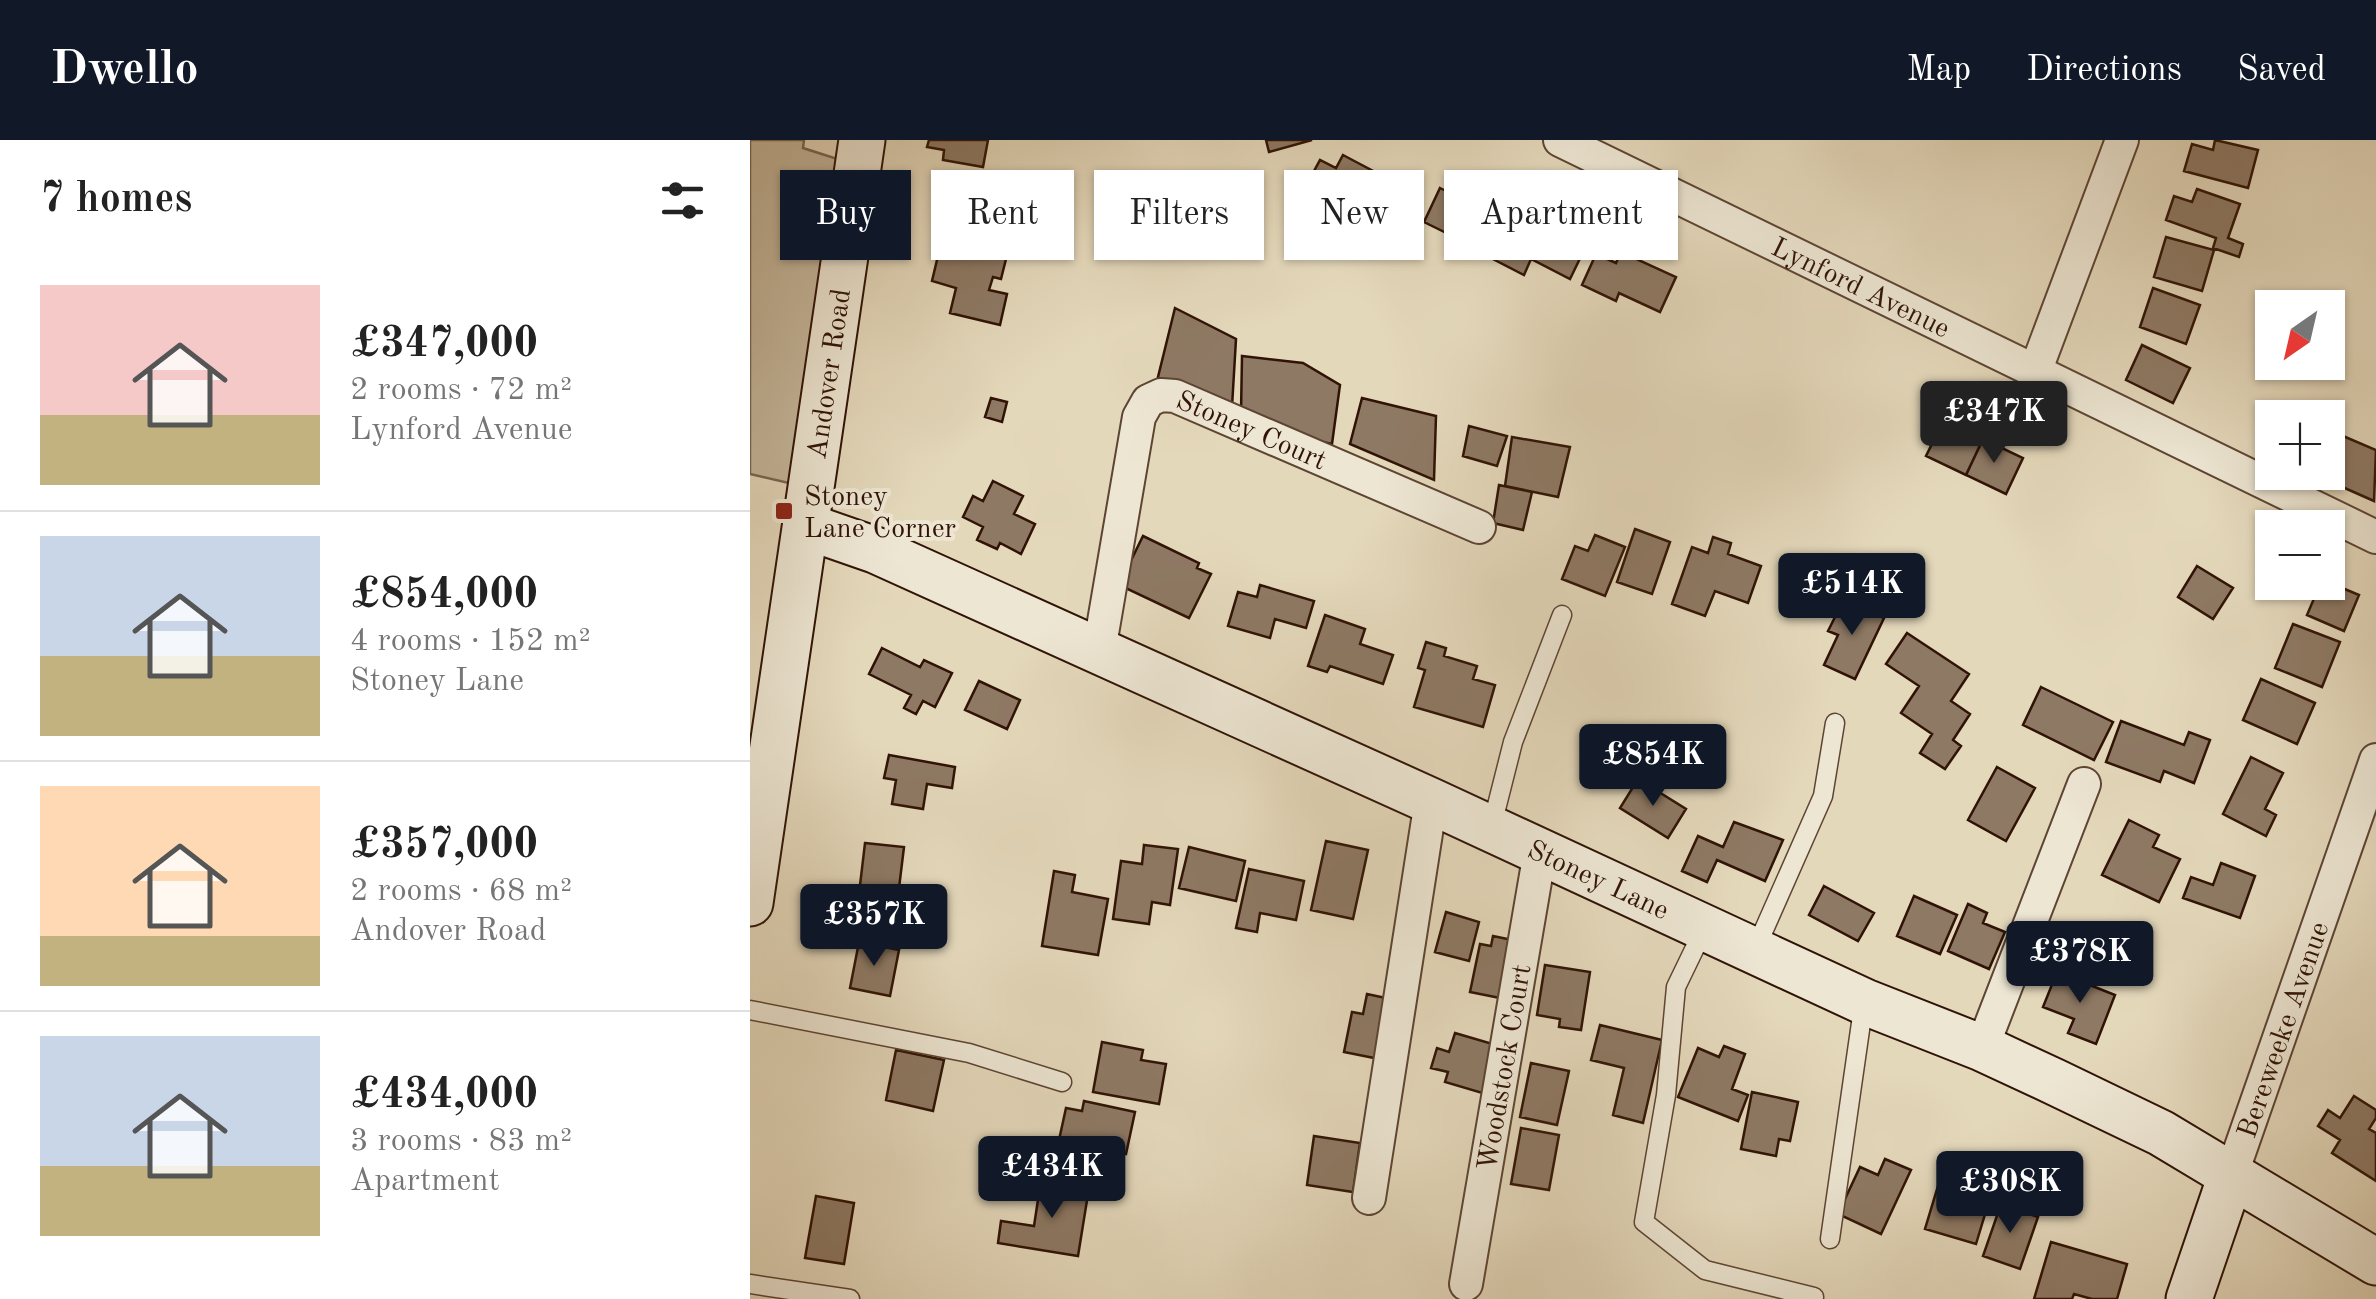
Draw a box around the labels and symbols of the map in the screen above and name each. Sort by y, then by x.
street label: Lynford Avenue [1766,234,1954,344]
street label: Andover Road [804,287,857,461]
north arrow [2255,290,2345,380]
pin: £347K [1924,381,2064,466]
street label: Stoney Court [1172,387,1330,477]
place label: Stoney Lane Corner [804,484,956,544]
marker: Stoney Lane Corner [773,500,795,522]
pin: £514K [1782,553,1922,638]
pin: £854K [1583,724,1723,809]
street label: Stoney Lane [1523,837,1673,926]
pin: £357K [804,884,944,969]
street label: Bereweeke Avenue [2234,919,2335,1142]
pin: £378K [2010,921,2150,1006]
street label: Woodstock Court [1475,962,1538,1173]
pin: £434K [982,1136,1122,1221]
pin: £308K [1940,1151,2080,1236]

